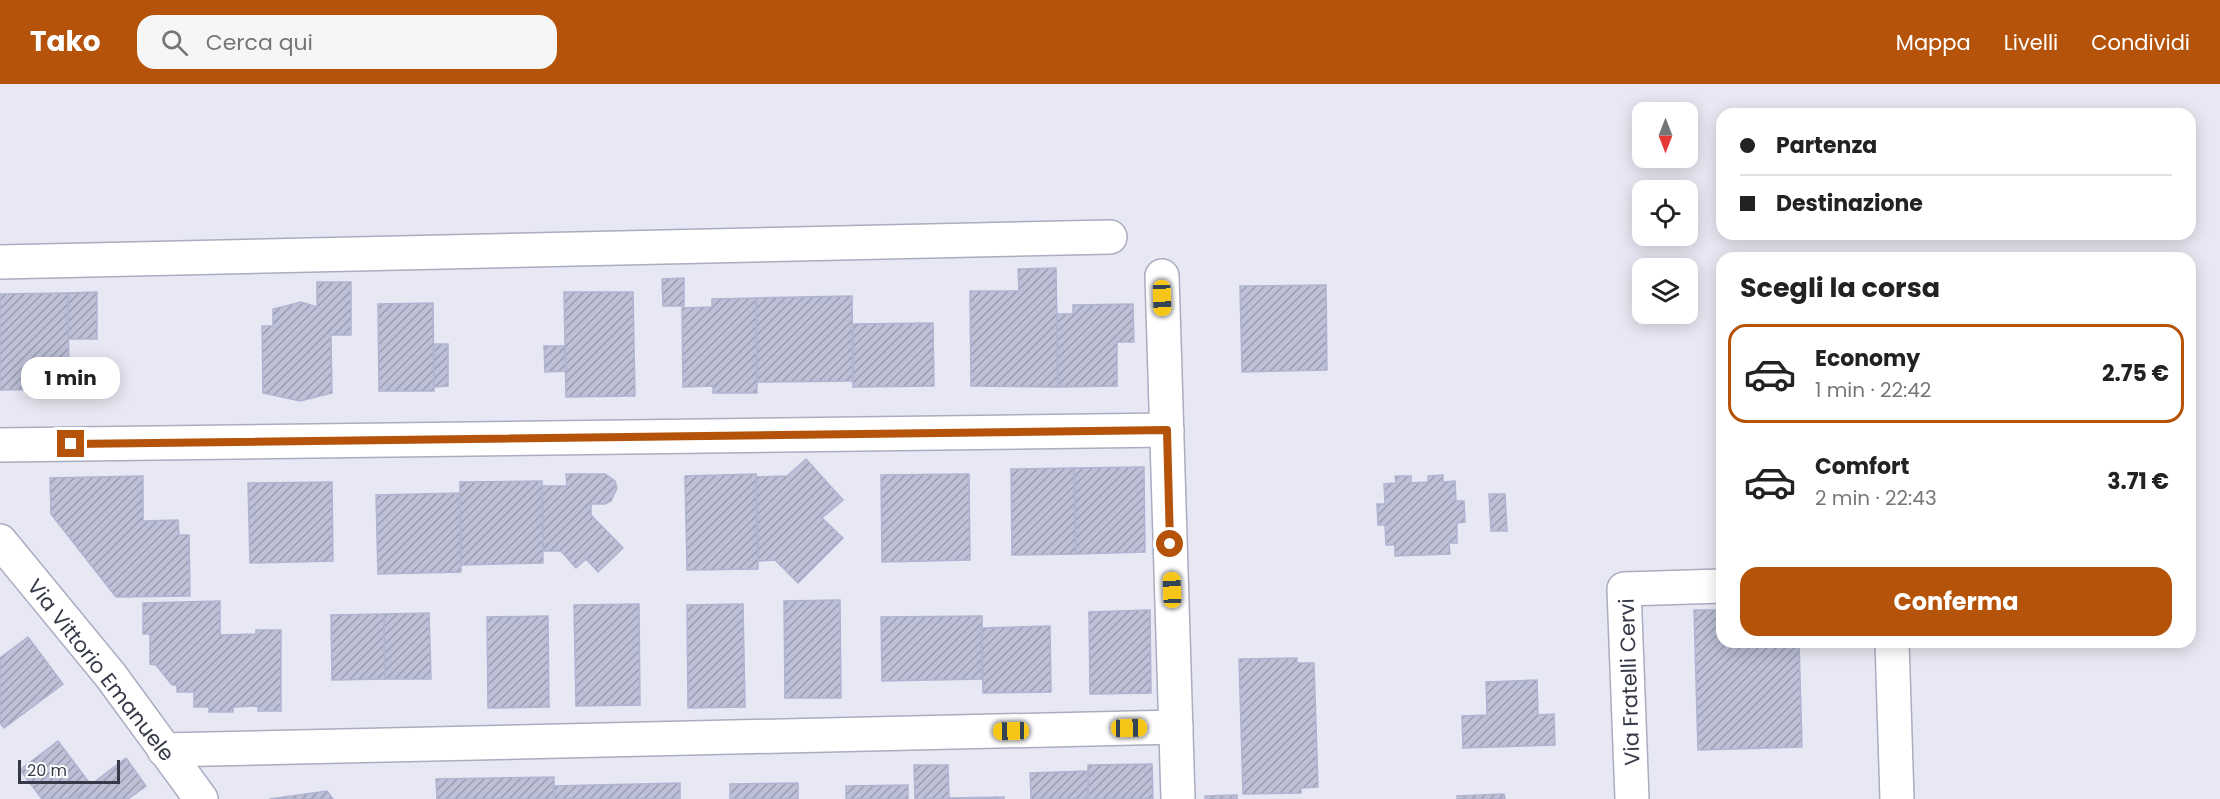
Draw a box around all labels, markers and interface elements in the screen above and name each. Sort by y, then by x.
search box [137,15,557,69]
text: Tako [30,22,101,61]
icon: search [158,26,191,59]
text: Cerca qui [206,27,313,58]
text: Mappa [1896,28,1971,57]
text: Livelli [2004,28,2058,57]
text: Condividi [2091,28,2190,57]
north arrow [1632,102,1698,168]
map controls [1632,102,1698,324]
text: Partenza [1776,130,1877,161]
button: locate [1632,180,1698,246]
text: Destinazione [1776,188,1923,219]
button: layers [1632,258,1698,324]
text: Scegli la corsa [1740,269,1940,306]
car [1152,280,1172,316]
text: Economy [1815,343,1920,374]
icon: car [1743,347,1797,401]
callout: 1 min [22,357,121,399]
text: 2.75 € [2102,358,2169,389]
text: 1 min [44,364,97,392]
text: 1 min · 22:42 [1815,376,1931,404]
route end [57,430,84,457]
text: Comfort [1815,451,1909,482]
icon: car [1743,455,1797,509]
text: 3.71 € [2107,466,2169,497]
text: 2 min · 22:43 [1815,484,1937,512]
route start [1156,530,1183,557]
button: Conferma [1740,567,2172,636]
car [1162,572,1182,608]
street label: Via Vittorio Emanuele [21,573,181,767]
street label: Via Fratelli Cervi [1612,598,1646,766]
car [1111,719,1147,737]
car [993,722,1029,740]
scale bar [18,757,120,784]
text: 20 m [27,759,67,782]

